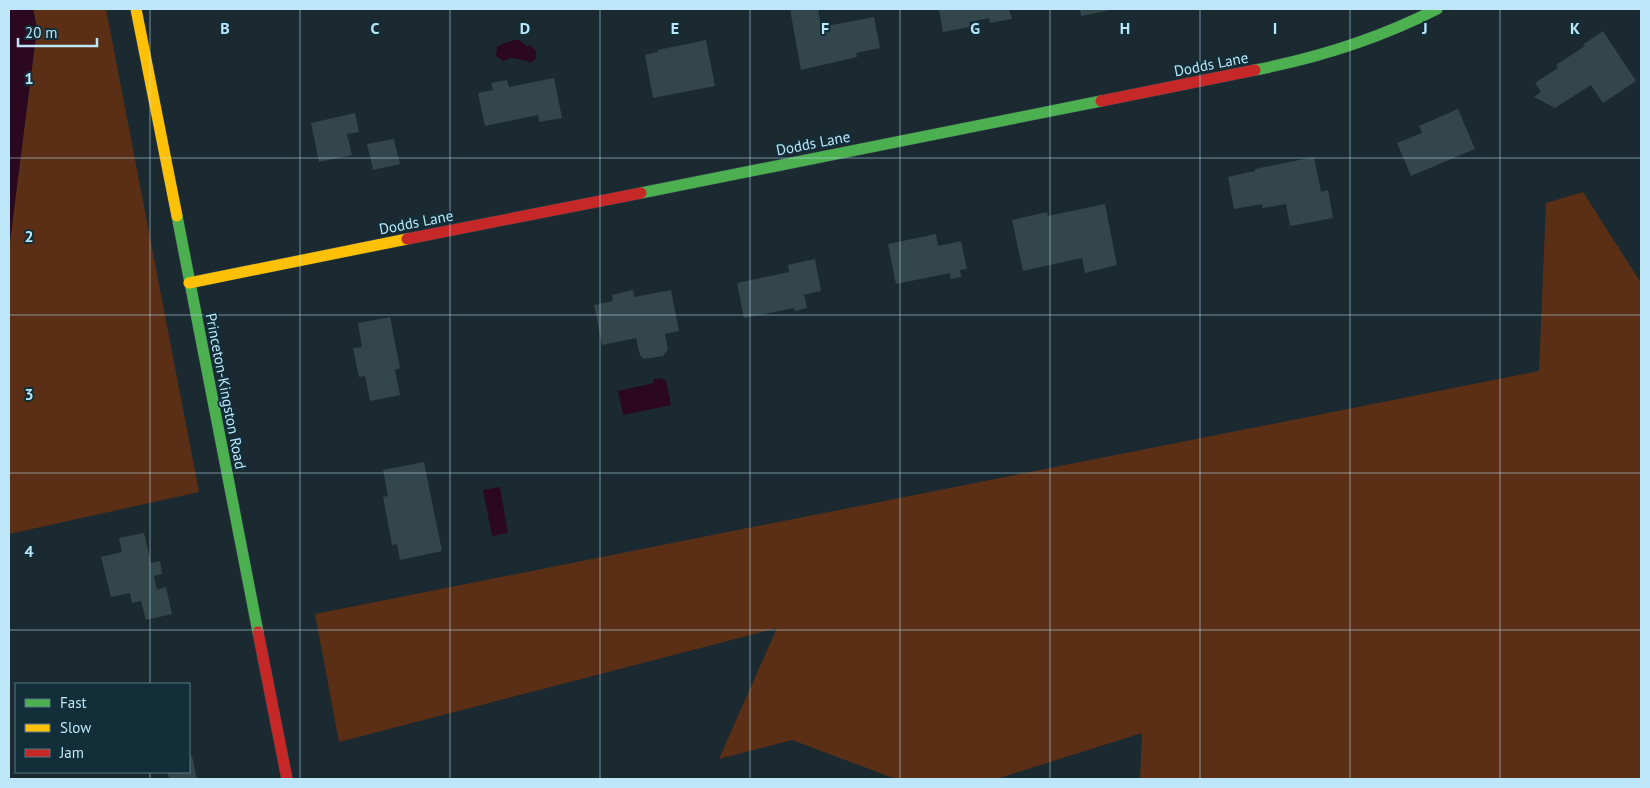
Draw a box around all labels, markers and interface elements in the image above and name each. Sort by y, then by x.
scale bar [18,15,96,47]
text: B [220,18,230,38]
text: C [371,18,380,38]
text: D [520,18,530,38]
text: E [671,18,679,38]
text: F [821,18,829,38]
text: G [970,18,980,38]
text: H [1120,18,1130,38]
text: I [1273,18,1277,38]
text: J [1421,18,1428,38]
text: K [1570,18,1580,38]
text: 20 m [25,23,58,42]
street label: Dodds Lane [1172,48,1250,80]
text: 1 [24,68,34,88]
street label: Dodds Lane [774,127,852,159]
street label: Dodds Lane [377,206,455,238]
text: 2 [24,226,34,246]
street label: Princeton-Kingston Road [202,311,250,471]
text: 3 [24,384,34,404]
text: 4 [24,541,34,561]
legend [15,683,190,773]
text: Fast [60,693,87,712]
text: Slow [60,718,91,737]
text: Jam [59,743,84,762]

